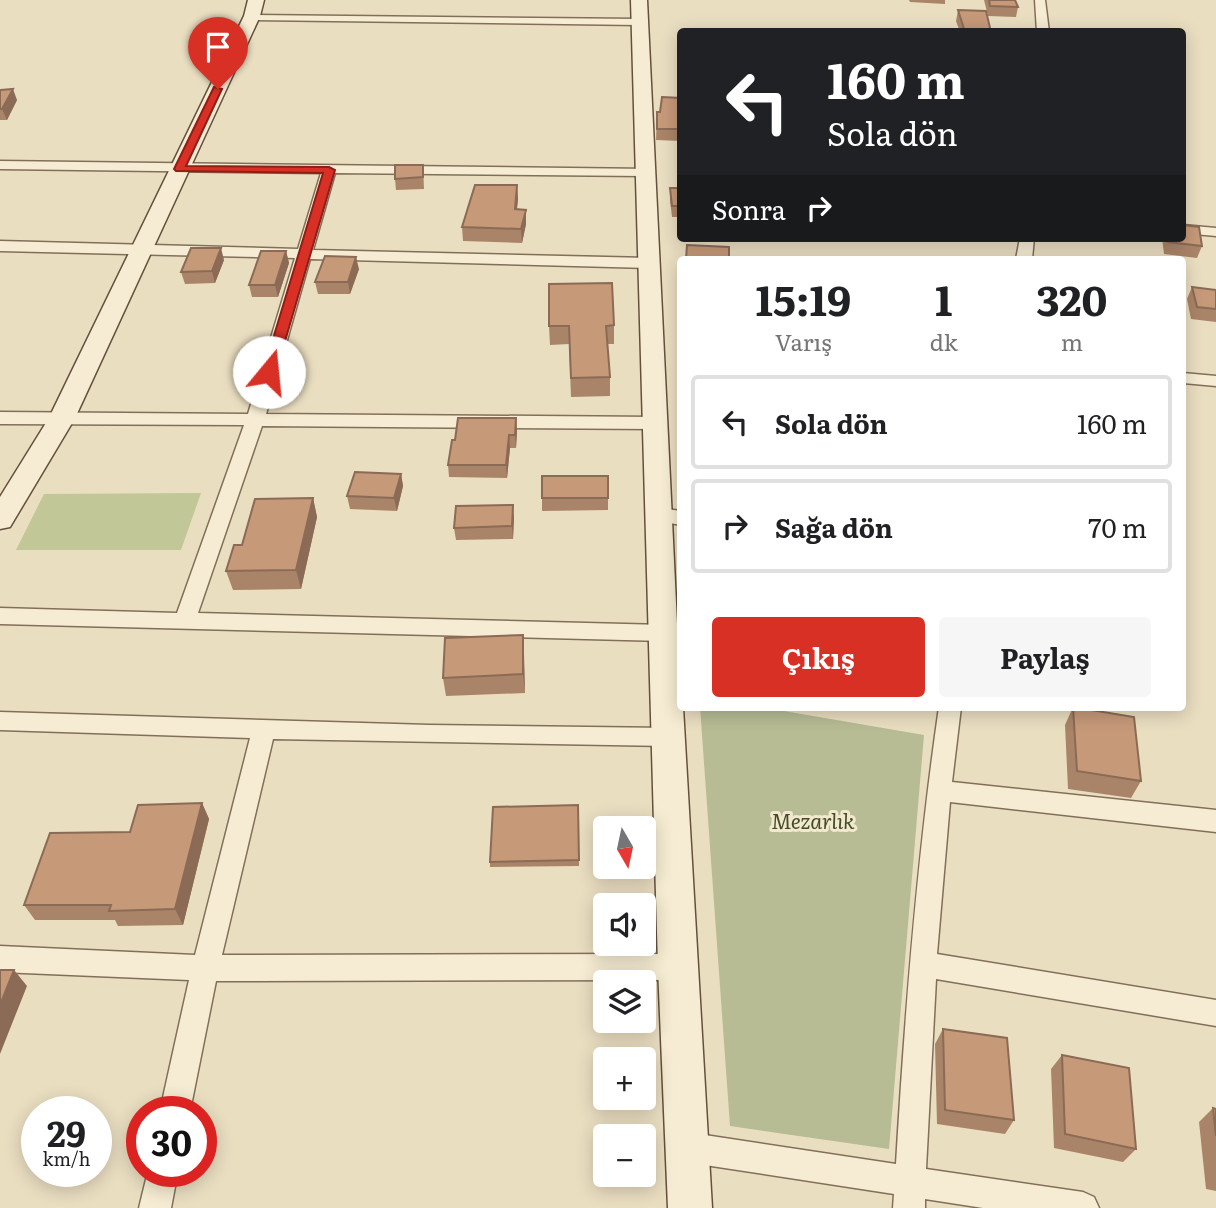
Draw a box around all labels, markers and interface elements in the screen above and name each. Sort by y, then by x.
pin [188,17,248,89]
icon: arrive [199,28,237,66]
text: 160 m [827,41,965,114]
icon: left [712,56,803,147]
text: Sola dön [827,108,958,156]
text: Sonra [712,189,786,228]
icon: right [800,189,838,227]
text: 15:19 [756,267,851,329]
text: 1 [935,267,952,329]
text: 320 [1036,267,1107,329]
text: Varış [775,324,832,358]
text: dk [930,324,958,358]
text: m [1061,324,1083,358]
position arrow [232,335,306,409]
icon: left [716,403,754,441]
text: Sola dön [775,403,888,442]
text: 160 m [1077,403,1147,442]
icon: right [716,507,754,545]
text: Sağa dön [775,507,893,546]
text: 70 m [1088,507,1147,546]
button: Çıkış [712,617,925,697]
button: Paylaş [939,617,1151,697]
park label: Mezarlık [771,804,855,835]
north arrow [593,816,656,878]
map controls [593,816,656,1187]
button: sound [593,893,656,956]
button: layers [593,970,656,1033]
button: + [593,1047,656,1110]
speed limit sign: 30 [126,1096,217,1187]
text: 29 [47,1106,86,1158]
button: − [593,1124,656,1187]
text: km/h [43,1145,90,1172]

